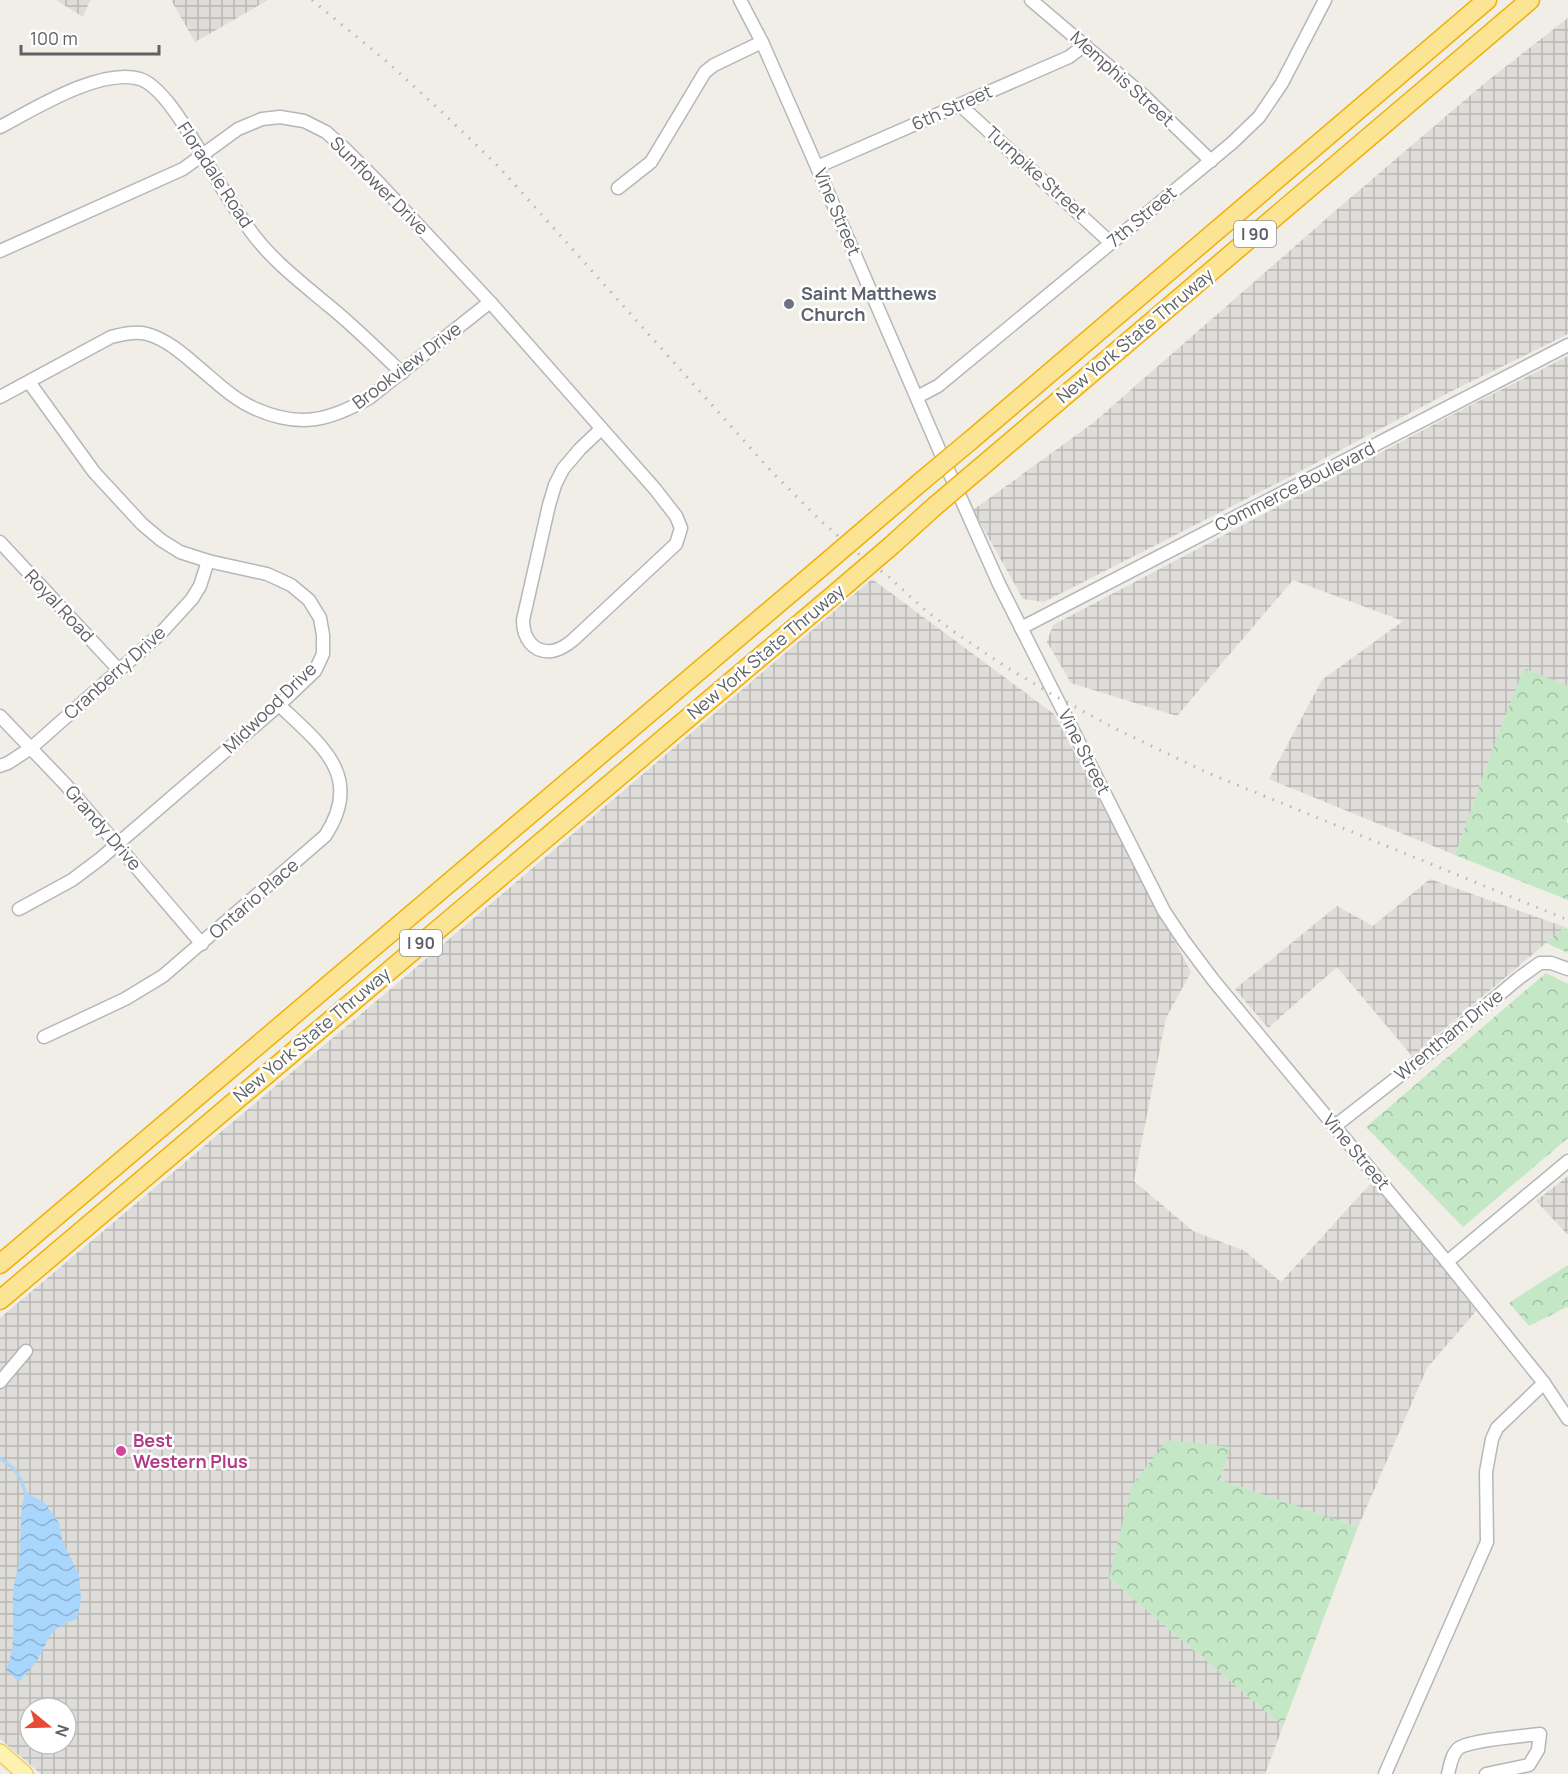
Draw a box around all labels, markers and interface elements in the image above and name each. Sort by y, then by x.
scale bar [21,18,159,56]
street label: Memphis Street [1066,25,1180,131]
text: 100 m [30,26,78,50]
street label: 6th Street [908,79,996,135]
street label: Floradale Road [173,117,259,232]
street label: Turnpike Street [981,120,1092,224]
street label: Sunflower Drive [325,131,434,240]
street label: Vine Street [809,164,867,259]
street label: 7th Street [1102,180,1181,252]
road number: I 90 [1234,221,1276,247]
street label: New York State Thruway [1051,262,1218,408]
place label: Saint Matthews Church [801,281,937,326]
marker: Saint Matthews Church [782,297,796,311]
street label: Brookview Drive [347,316,466,414]
street label: Commerce Boulevard [1210,435,1379,537]
street label: Royal Road [20,564,100,647]
street label: New York State Thruway [682,578,849,724]
street label: Cranberry Drive [58,620,170,724]
street label: Midwood Drive [217,657,321,758]
street label: Vine Street [1053,705,1117,798]
street label: Grandy Drive [60,780,147,875]
street label: Ontario Place [204,853,303,944]
road number: I 90 [400,930,442,956]
street label: New York State Thruway [228,961,395,1107]
street label: Wrentham Drive [1389,983,1508,1085]
street label: Vine Street [1318,1108,1396,1194]
place label: Best Western Plus [133,1428,248,1473]
marker: Best Western Plus [114,1444,128,1458]
north arrow [18,1696,78,1756]
text: N [50,1722,74,1740]

